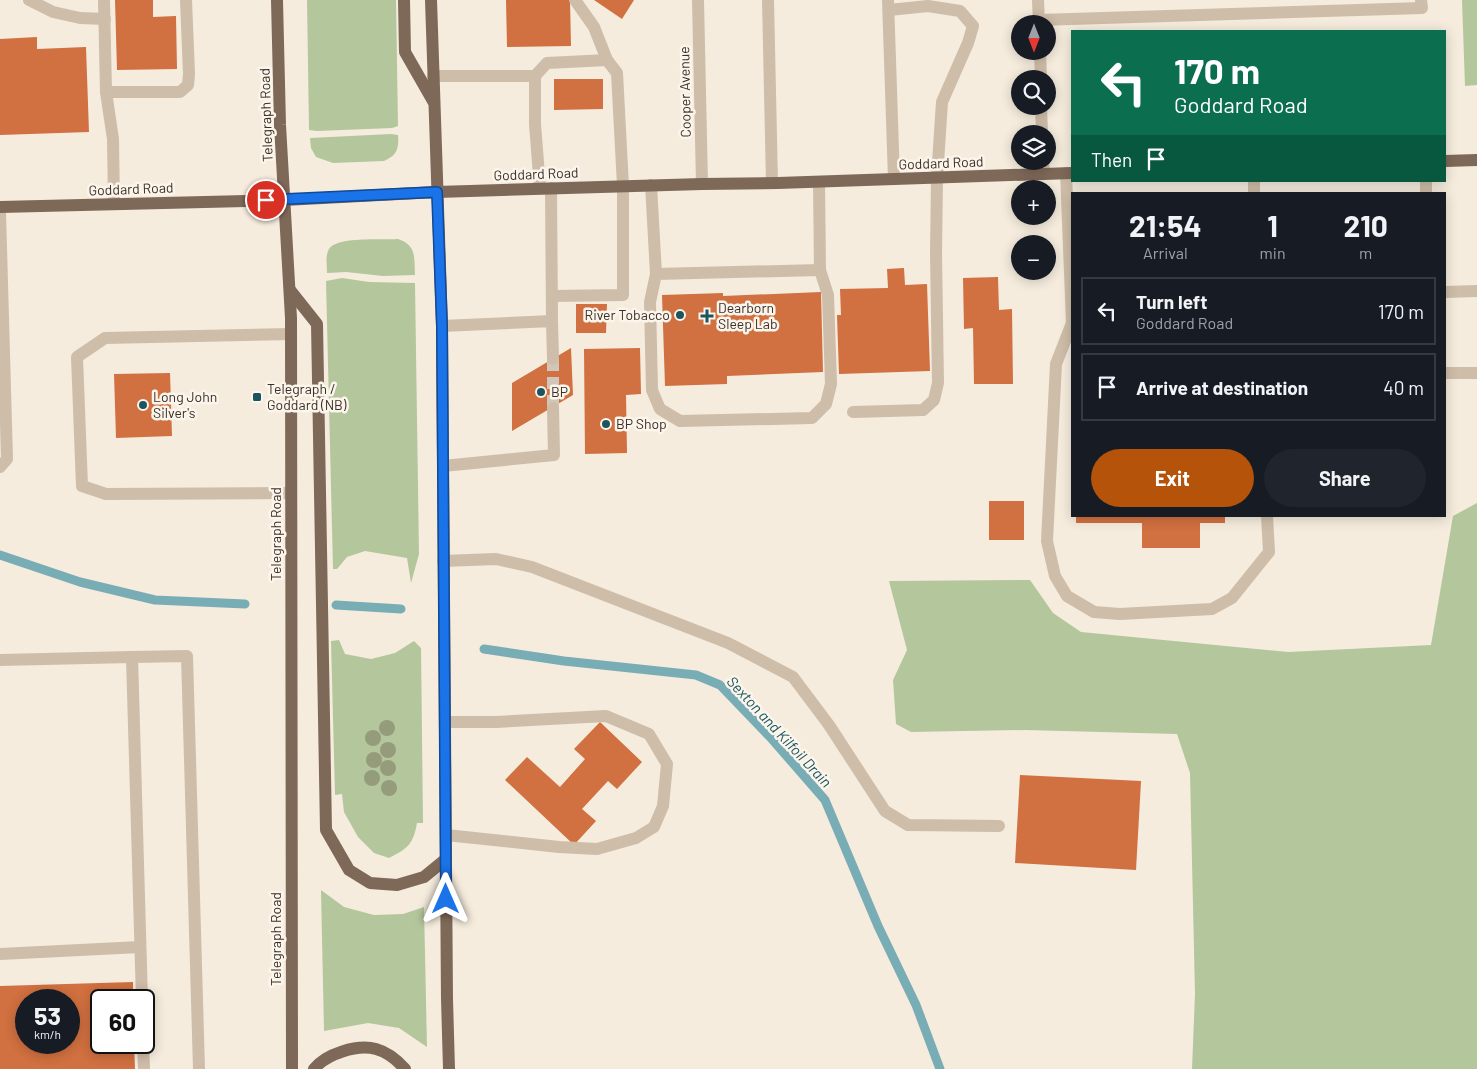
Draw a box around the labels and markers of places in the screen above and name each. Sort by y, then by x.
pin [245,179,287,221]
place label: Dearborn Sleep Lab [718,299,778,332]
place label: River Tobacco [585,306,670,323]
marker: River Tobacco [674,309,686,321]
marker: Dearborn Sleep Lab [700,309,714,323]
place label: Telegraph / Goddard (NB) [267,380,347,413]
place label: BP [551,383,568,400]
marker: BP [535,386,547,398]
place label: Long John Silver's [153,388,217,421]
marker: Telegraph / Goddard (NB) [251,391,263,403]
marker: Long John Silver's [137,399,149,411]
place label: BP Shop [616,415,667,432]
marker: BP Shop [600,418,612,430]

